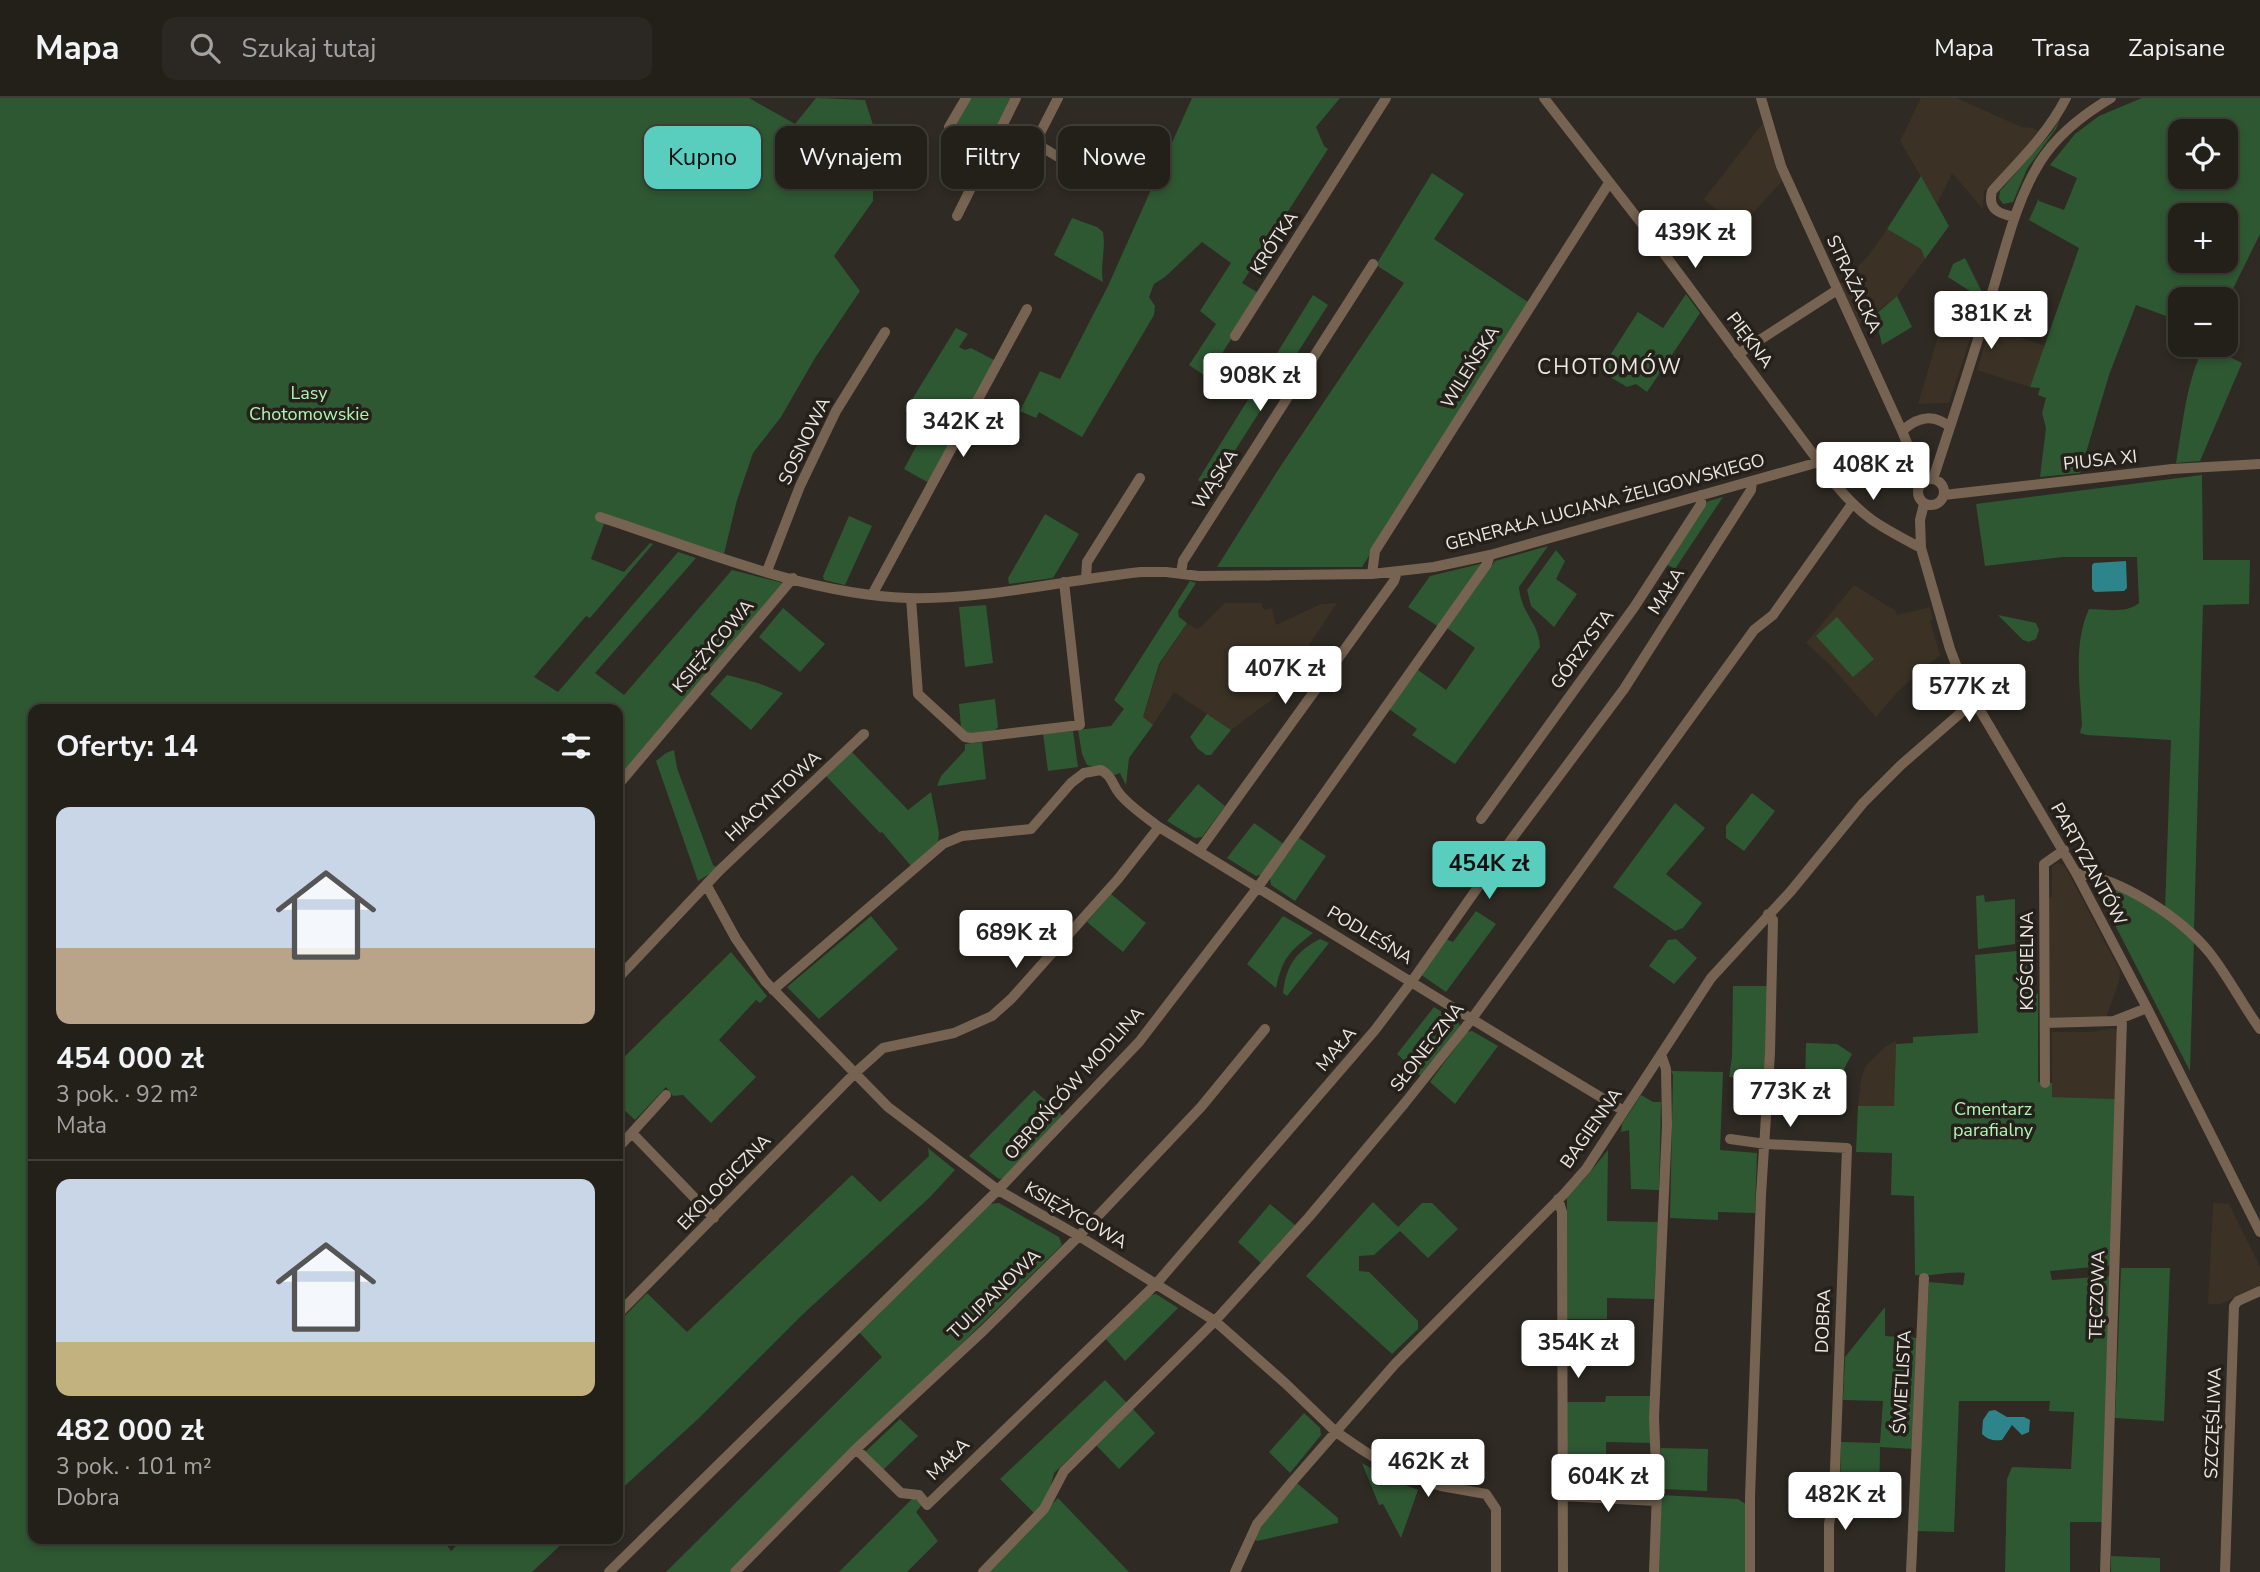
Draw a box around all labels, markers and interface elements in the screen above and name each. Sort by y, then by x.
search box [162,17,652,80]
text: Mapa [35,26,120,71]
icon: search [186,29,224,67]
text: Szukaj tutaj [242,31,376,66]
text: Mapa [1934,32,1994,64]
text: Trasa [2032,32,2090,64]
text: Zapisane [2128,32,2225,64]
map controls [2168,119,2238,357]
button: locate [2168,119,2238,189]
chip: Kupno [644,126,761,189]
chip: Wynajem [775,126,927,189]
chip: Filtry [941,126,1044,189]
chip: Nowe [1058,126,1170,189]
button: + [2168,203,2238,273]
street label: KRÓTKA [1245,207,1303,279]
pin: 439K zł [1630,211,1760,270]
text: 439K zł [1654,217,1736,248]
street label: STRAŻACKA [1821,231,1887,337]
button: − [2168,287,2238,357]
pin: 381K zł [1926,292,2056,351]
text: 381K zł [1950,298,2032,329]
street label: PIĘKNA [1721,307,1779,373]
street label: WILEŃSKA [1435,321,1505,413]
district label: CHOTOMÓW [1537,353,1683,381]
pin: 908K zł [1195,354,1325,413]
text: 908K zł [1219,360,1301,391]
park label: Lasy Chotomowskie [249,381,369,426]
street label: SOSNOWA [772,393,836,489]
pin: 342K zł [898,400,1028,459]
text: 342K zł [922,406,1004,437]
pin: 408K zł [1808,442,1938,502]
street label: WĄSKA [1187,444,1243,514]
street label: PIUSA XI [2062,444,2138,476]
street label: GENERAŁA LUCJANA ŻELIGOWSKIEGO [1443,448,1767,556]
text: 408K zł [1832,449,1914,480]
street label: MAŁA [1642,563,1690,619]
street label: KSIĘŻYCOWA [667,594,759,698]
street label: GÓRZYSTA [1545,604,1619,694]
pin: 407K zł [1220,646,1350,706]
text: 407K zł [1244,653,1326,684]
pin: 577K zł [1904,664,2034,724]
text: 577K zł [1928,671,2010,702]
text: Oferty: 14 [56,726,198,767]
icon: filters [557,727,595,765]
street label: HIACYNTOWA [720,745,826,847]
street label: PARTYZANTÓW [2045,798,2133,930]
pin: 454K zł [1424,842,1554,901]
text: 454K zł [1448,848,1530,879]
icon: home [263,852,389,978]
street label: PODLEŚNA [1323,900,1417,970]
pin: 689K zł [951,910,1081,970]
street label: KOŚCIELNA [2015,911,2039,1011]
text: 689K zł [975,917,1057,948]
street label: SŁONECZNA [1385,998,1469,1096]
street label: OBROŃCÓW MODLINA [999,1001,1149,1165]
street label: MAŁA [1310,1022,1362,1076]
text: 454 000 zł [56,1038,204,1079]
pin: 773K zł [1725,1070,1855,1129]
text: 773K zł [1749,1076,1831,1107]
text: 3 pok. · 92 m² [56,1079,198,1110]
street label: BAGIENNA [1555,1083,1627,1173]
park label: Cmentarz parafialny [1953,1097,2034,1142]
text: Mała [56,1110,107,1141]
street label: EKOLOGICZNA [672,1129,776,1235]
street label: KSIĘŻYCOWA [1020,1176,1132,1254]
icon: home [263,1224,389,1350]
street label: TULIPANOWA [942,1244,1046,1344]
street label: TĘCZOWA [2083,1250,2111,1340]
street label: DOBRA [1810,1288,1836,1354]
pin: 354K zł [1513,1320,1643,1380]
text: 354K zł [1537,1327,1619,1358]
street label: ŚWIETLISTA [1887,1329,1917,1435]
street label: SZCZĘŚLIWA [2199,1367,2227,1479]
text: 482 000 zł [56,1410,204,1451]
street label: MAŁA [921,1433,975,1485]
pin: 462K zł [1363,1440,1493,1499]
text: 462K zł [1387,1446,1469,1477]
text: 3 pok. · 101 m² [56,1451,212,1482]
pin: 604K zł [1543,1454,1673,1514]
text: 604K zł [1567,1461,1649,1492]
pin: 482K zł [1780,1472,1910,1532]
text: 482K zł [1804,1479,1886,1510]
text: Dobra [56,1482,120,1513]

